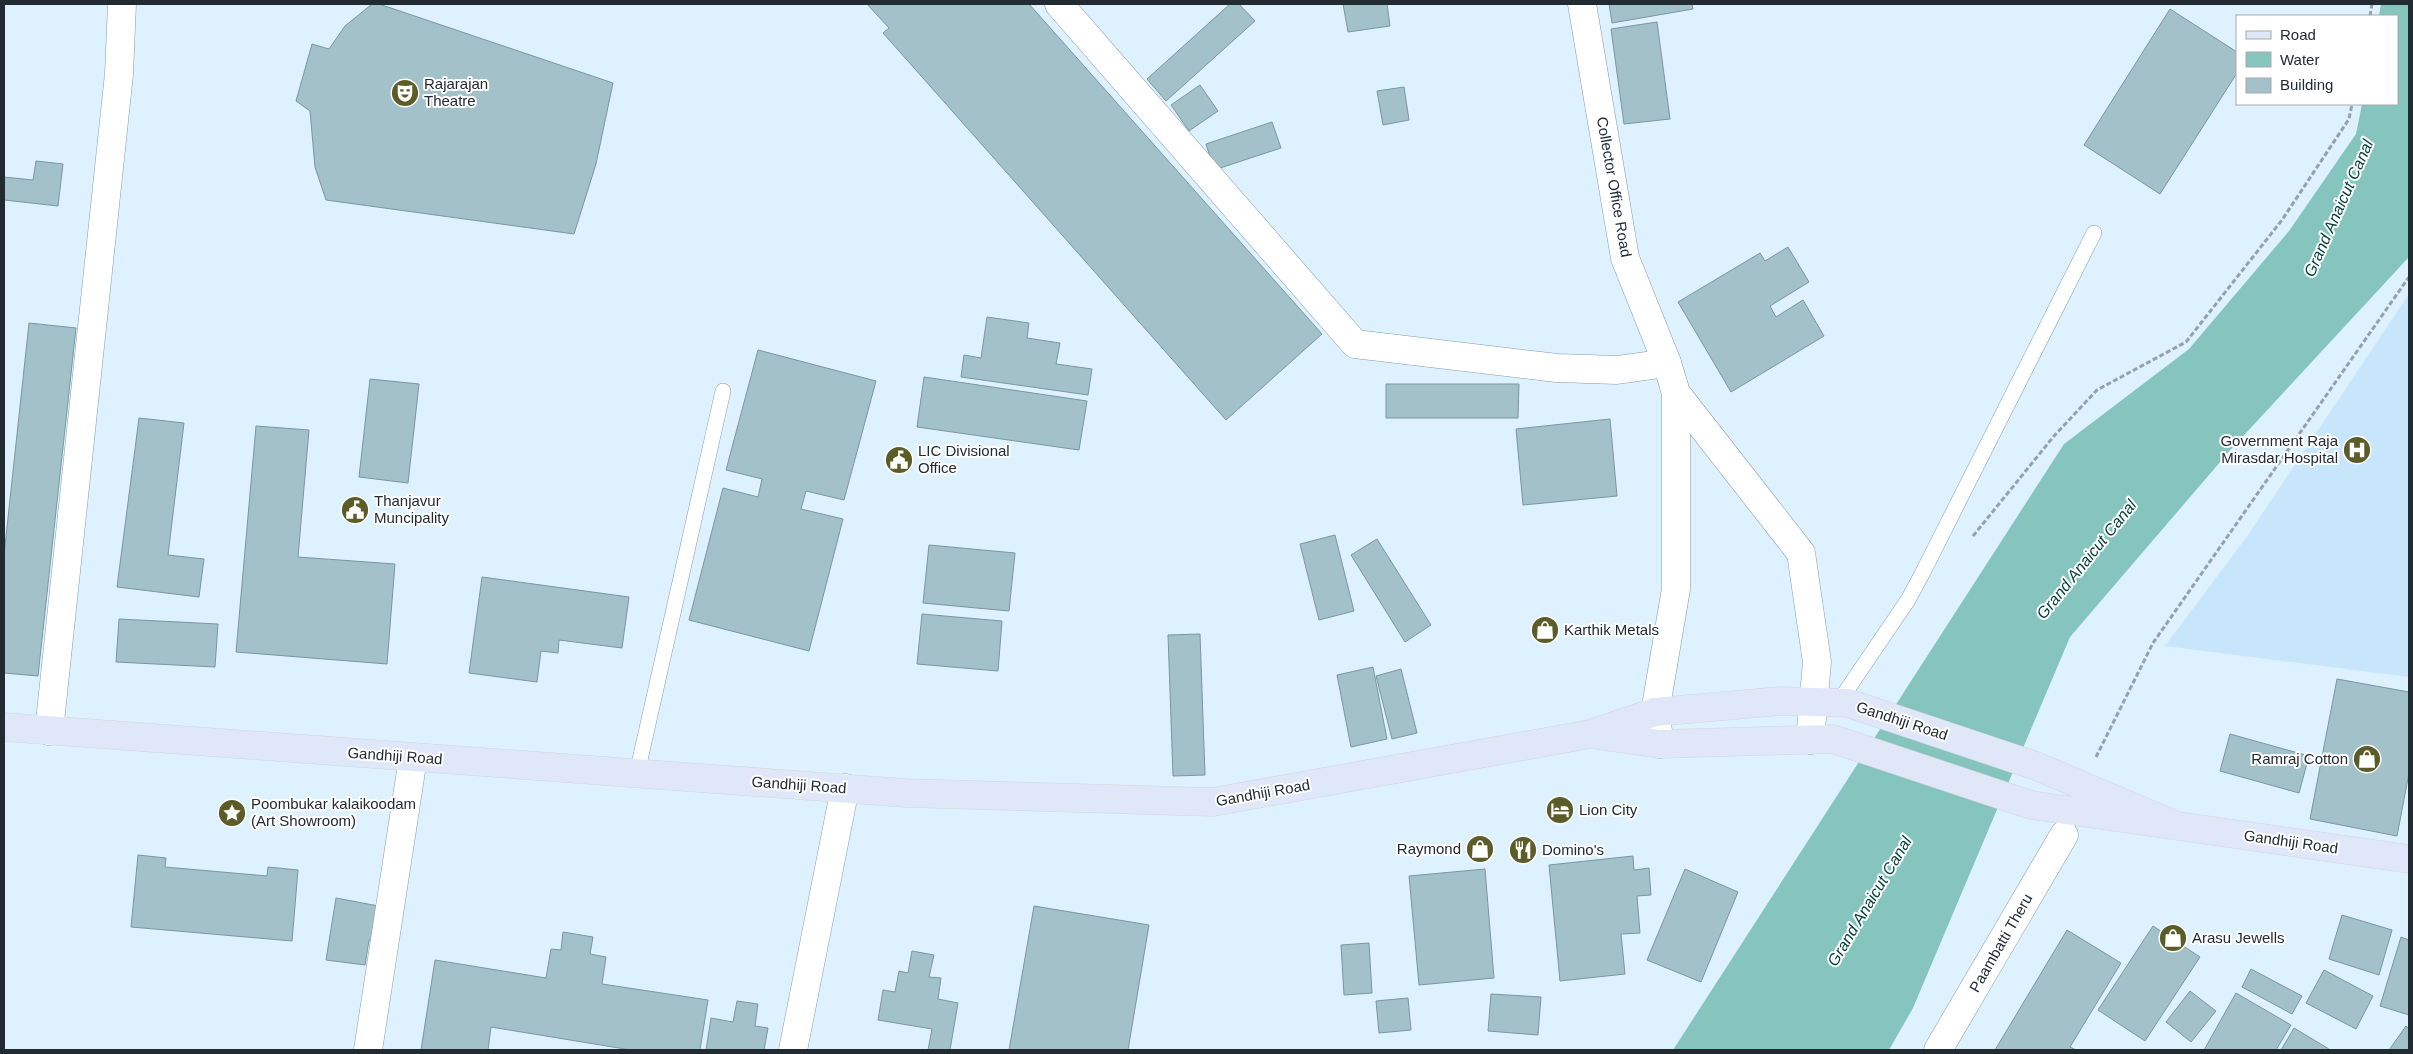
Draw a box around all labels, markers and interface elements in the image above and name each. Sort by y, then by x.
legend [2236,15,2398,105]
text: Road [2280,26,2316,43]
text: Water [2280,51,2319,68]
place label: Rajarajan Theatre [424,75,488,109]
text: Building [2280,76,2333,93]
theatre icon: Rajarajan Theatre [390,78,420,108]
street label: Collector Office Road [1594,115,1635,258]
water label: Grand Anaicut Canal [2301,137,2376,279]
place label: Government Raja Mirasdar Hospital [2220,432,2339,466]
hospital icon: Government Raja Mirasdar Hospital [2342,435,2372,465]
place label: LIC Divisional Office [918,442,1010,476]
public building icon: LIC Divisional Office [884,445,914,475]
place label: Thanjavur Muncipality [374,492,450,526]
public building icon: Thanjavur Muncipality [340,495,370,525]
water label: Grand Anaicut Canal [2033,496,2140,622]
shop icon: Karthik Metals [1530,615,1560,645]
place label: Karthik Metals [1564,621,1659,638]
street label: Gandhiji Road [1854,698,1950,743]
street label: Gandhiji Road [347,744,443,767]
shop icon: Ramraj Cotton [2352,744,2382,774]
place label: Ramraj Cotton [2251,750,2348,767]
street label: Gandhiji Road [751,773,847,796]
street label: Gandhiji Road [1215,776,1311,809]
place label: Poombukar kalaikoodam (Art Showroom) [251,795,416,829]
hotel icon: Lion City [1545,795,1575,825]
place icon: Poombukar kalaikoodam (Art Showroom) [217,798,247,828]
place label: Lion City [1579,801,1638,818]
street label: Gandhiji Road [2243,826,2339,857]
water label: Grand Anaicut Canal [1824,833,1915,969]
shop icon: Raymond [1465,834,1495,864]
restaurant icon: Domino's [1508,835,1538,865]
place label: Raymond [1397,840,1461,857]
place label: Domino's [1542,841,1604,858]
street label: Paambatti Theru [1966,891,2036,995]
shop icon: Arasu Jewells [2158,923,2188,953]
place label: Arasu Jewells [2192,929,2285,946]

